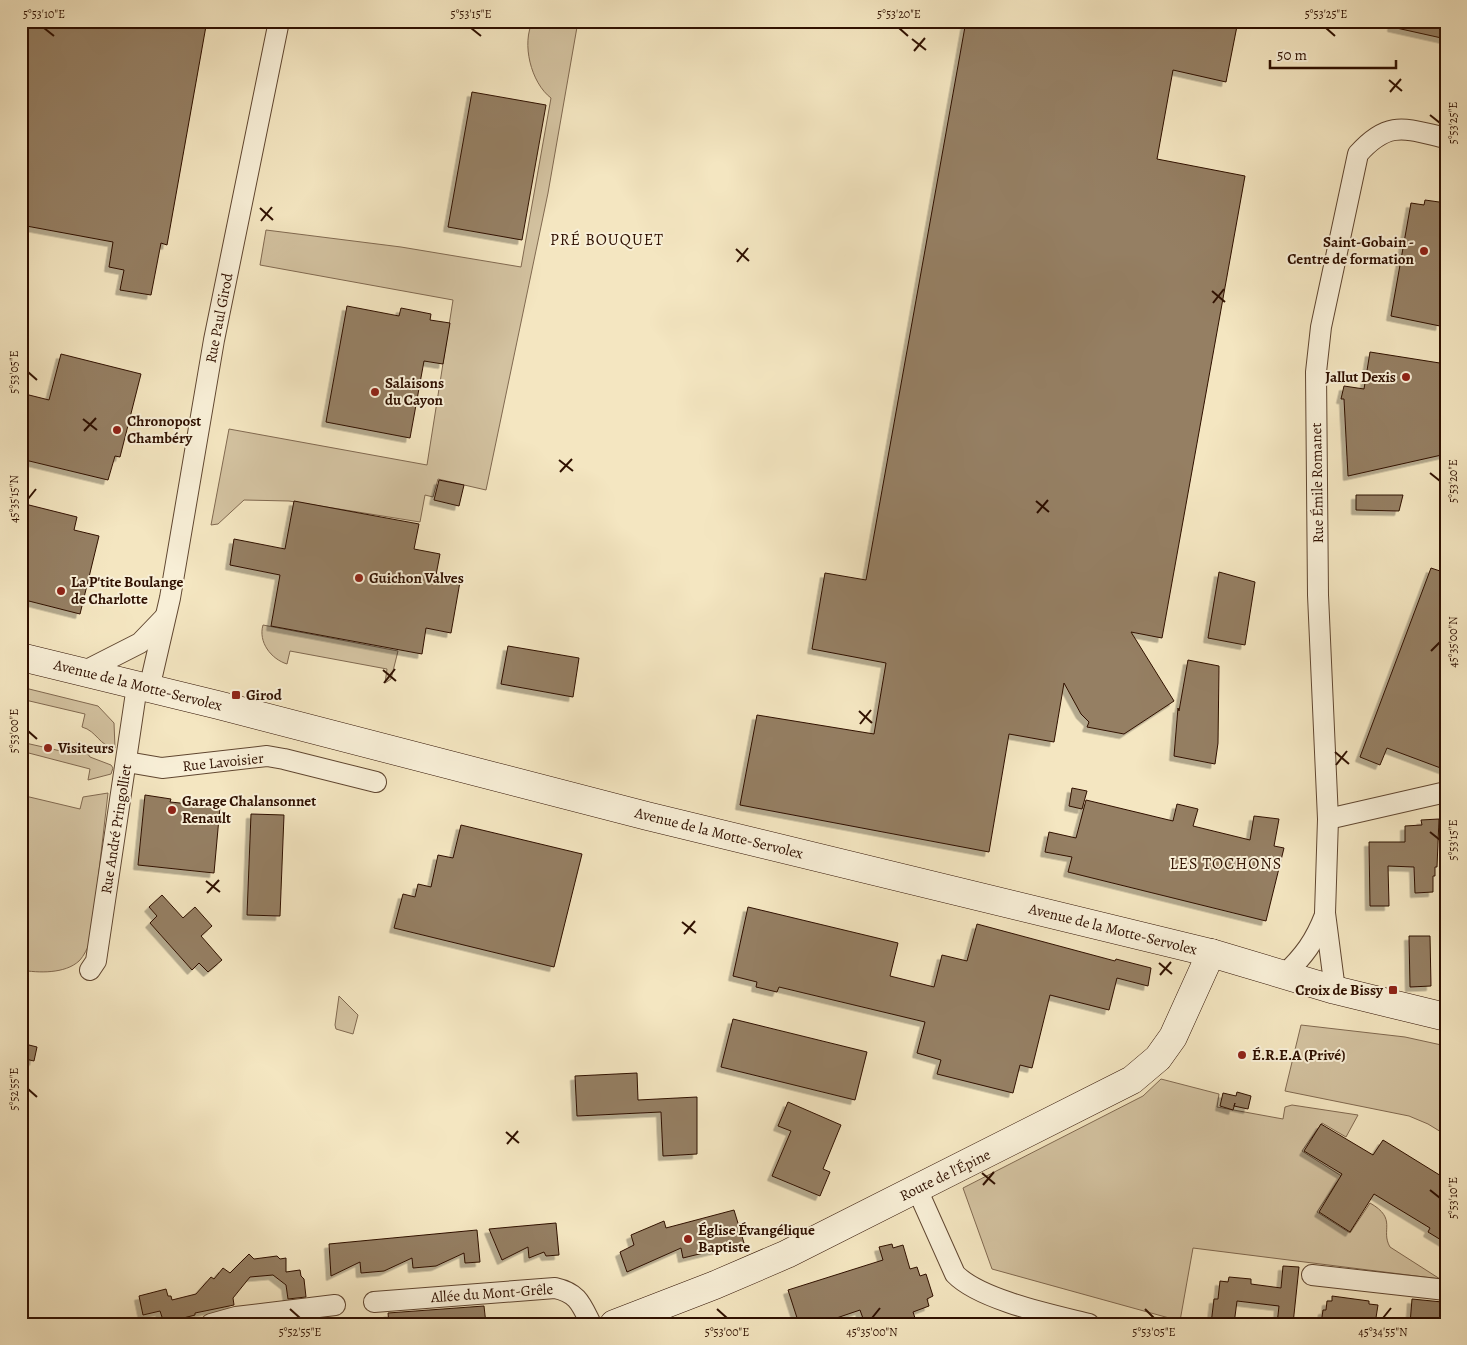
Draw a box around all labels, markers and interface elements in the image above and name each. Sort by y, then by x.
text: 5°53'10"E [23,6,65,22]
text: 5°53'15"E [451,6,491,22]
text: 5°53'20"E [877,6,921,22]
text: 5°53'25"E [1305,6,1347,22]
scale bar [1270,38,1396,70]
text: 50 m [1277,45,1307,65]
text: 5°53'25"E [1445,102,1461,144]
district label: PRÉ BOUQUET [550,229,664,251]
place label: Saint-Gobain - Centre de formation [1287,232,1415,269]
marker: Saint-Gobain - Centre de formation [1418,245,1430,257]
street label: Rue Paul Girod [200,270,238,365]
text: 5°53'05"E [6,350,22,394]
place label: Jallut Dexis [1325,367,1396,387]
marker: Jallut Dexis [1400,371,1412,383]
place label: Salaisons du Cayon [385,373,444,410]
marker: Salaisons du Cayon [369,386,381,398]
place label: Chronopost Chambéry [127,411,201,448]
street label: Rue Émile Romanet [1306,423,1328,543]
marker: Chronopost Chambéry [111,424,123,436]
text: 5°53'20"E [1445,459,1461,503]
text: 45°35'15"N [6,475,22,523]
place label: Guichon Valves [369,568,464,588]
place label: La P'tite Boulange de Charlotte [71,572,184,609]
marker: Guichon Valves [353,572,365,584]
marker: La P'tite Boulange de Charlotte [55,585,67,597]
text: 45°35'00"N [1445,616,1461,668]
street label: Avenue de la Motte-Servolex [51,654,224,716]
place label: Girod [246,685,283,705]
marker: Girod [230,689,242,701]
text: 5°53'00"E [6,709,22,753]
place label: Visiteurs [57,738,114,758]
marker: Visiteurs [42,742,54,754]
street label: Rue Lavoisier [181,748,265,776]
street label: Rue André Pringolliet [96,763,136,895]
place label: Garage Chalansonnet Renault [182,791,316,828]
street label: Avenue de la Motte-Servolex [632,802,805,864]
marker: Garage Chalansonnet Renault [166,804,178,816]
text: 5°53'15"E [1445,820,1461,860]
district label: LES TOCHONS [1170,853,1282,875]
street label: Avenue de la Motte-Servolex [1026,898,1199,960]
place label: Croix de Bissy [1295,980,1384,1000]
marker: Croix de Bissy [1387,984,1399,996]
place label: É.R.E.A (Privé) [1252,1045,1346,1065]
marker: É.R.E.A (Privé) [1236,1049,1248,1061]
text: 5°52'55"E [6,1068,22,1110]
street label: Route de l'Épine [896,1144,994,1206]
text: 5°53'10"E [1445,1177,1461,1219]
place label: Église Évangélique Baptiste [698,1220,815,1257]
marker: Église Évangélique Baptiste [682,1233,694,1245]
street label: Allée du Mont-Grêle [429,1279,554,1307]
text: 5°52'55"E [279,1324,321,1340]
text: 5°53'00"E [705,1324,749,1340]
text: 45°35'00"N [846,1324,898,1340]
text: 5°53'05"E [1132,1324,1176,1340]
text: 45°34'55"N [1358,1324,1408,1340]

